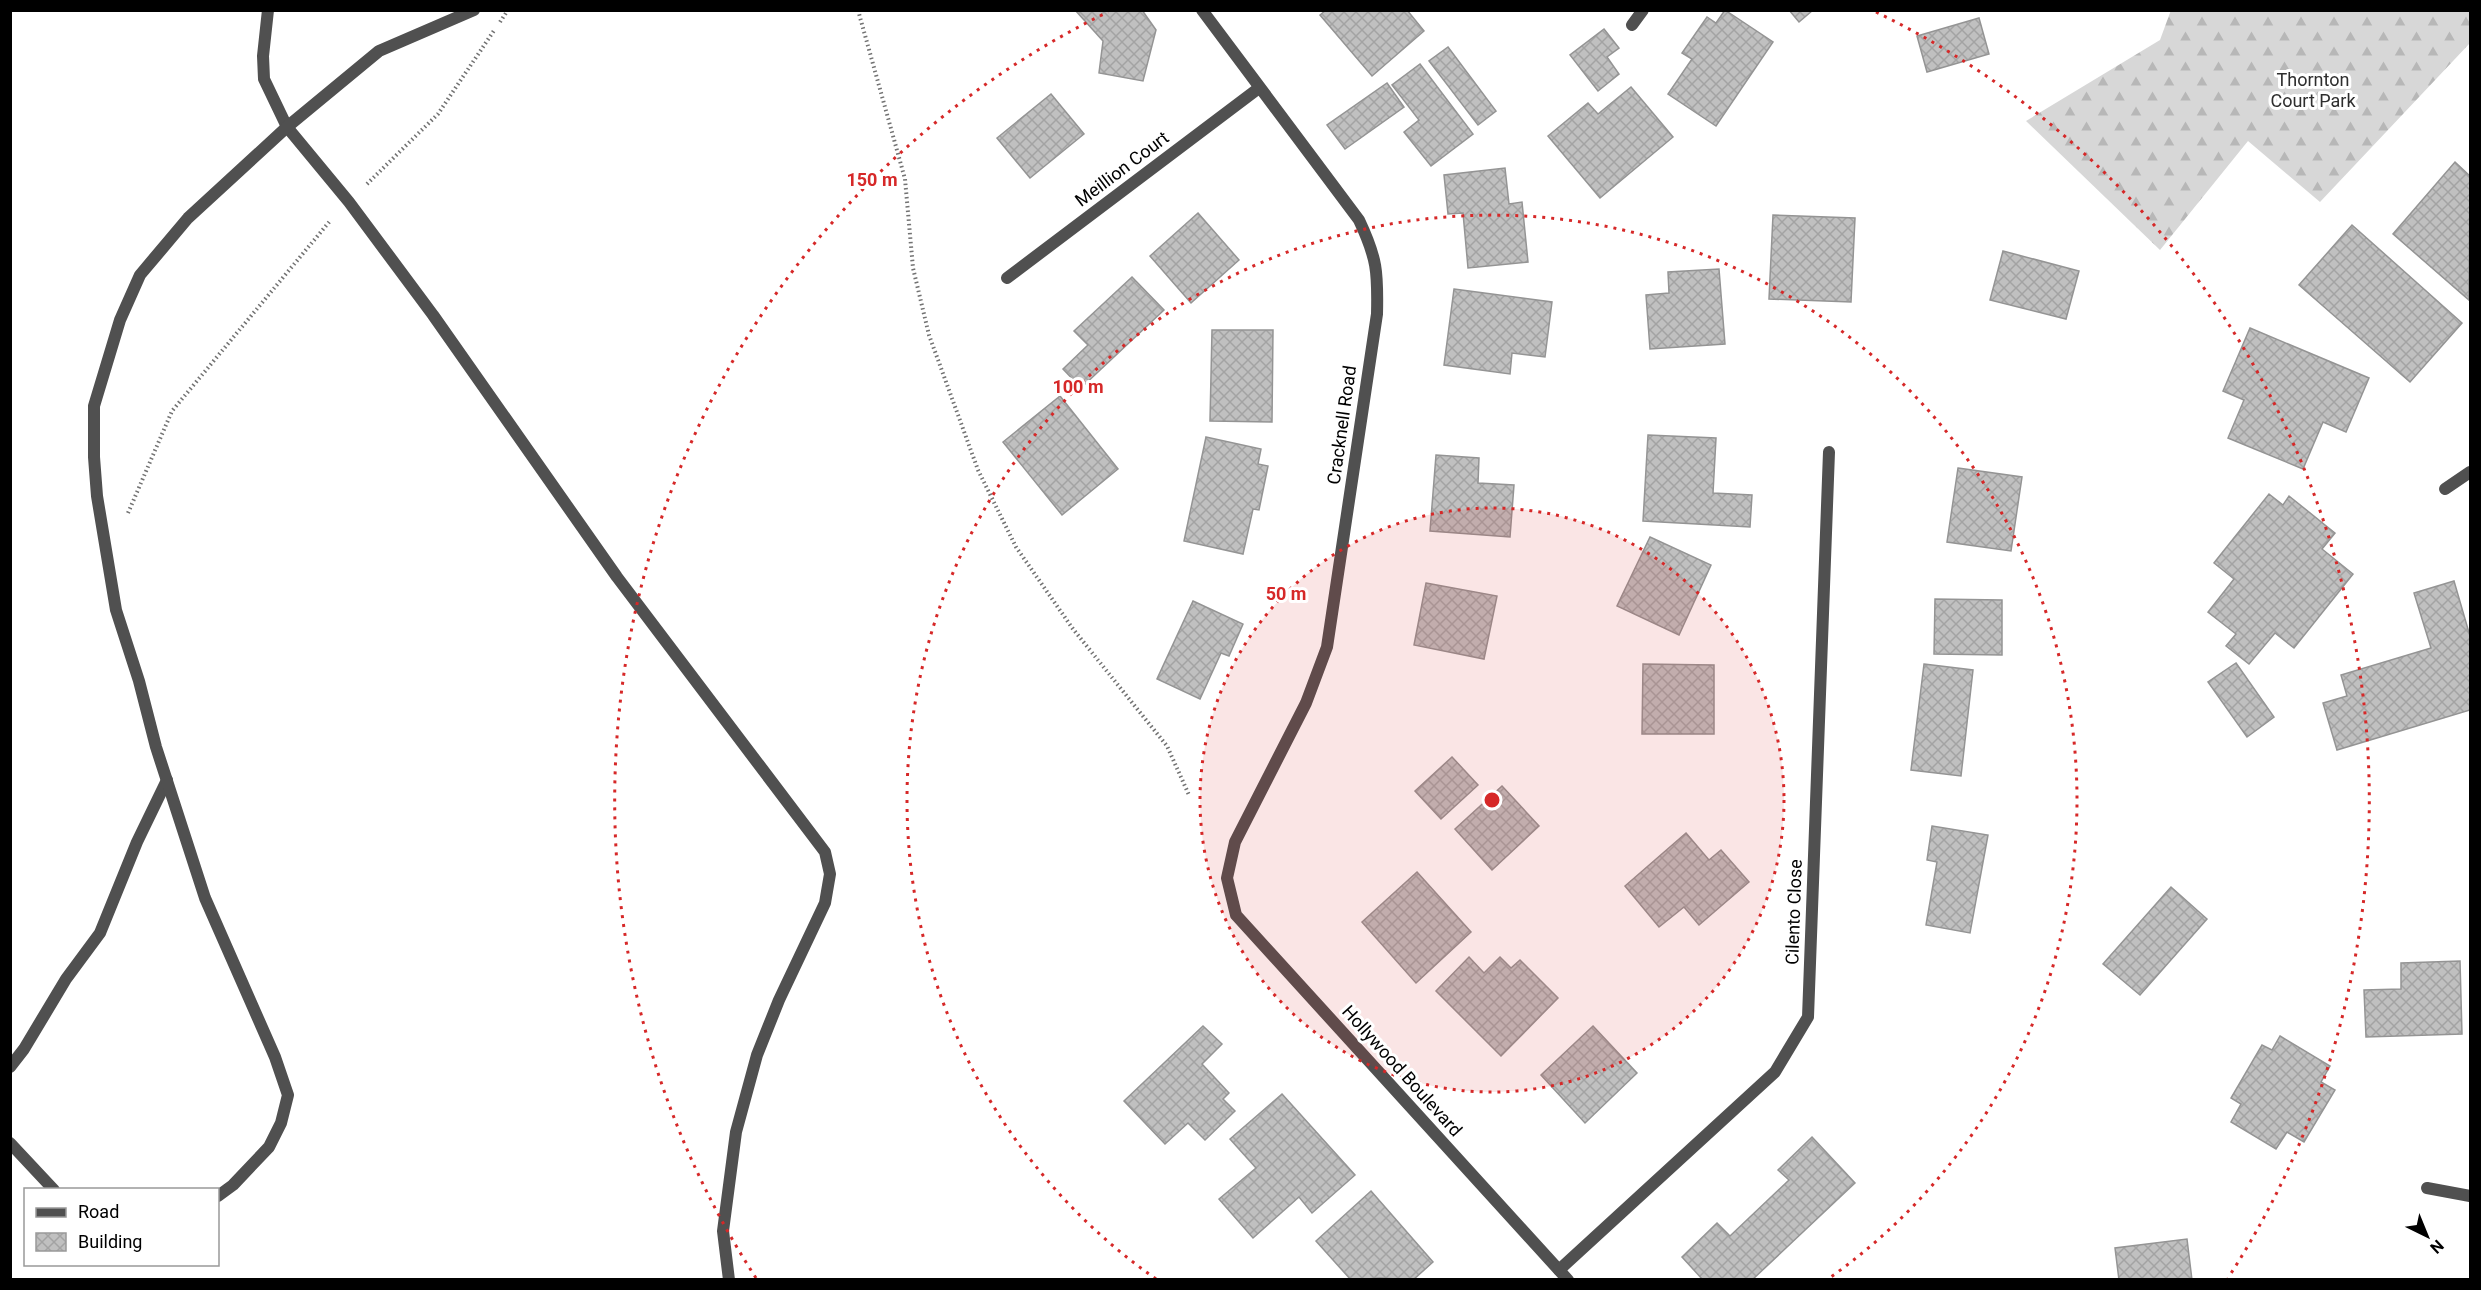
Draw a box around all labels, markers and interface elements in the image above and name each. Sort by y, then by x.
park label: Thornton Court Park [2270,69,2356,111]
street label: Meillion Court [1071,127,1173,211]
text: 150 m [846,169,898,190]
street label: Cracknell Road [1323,364,1360,486]
text: 100 m [1052,376,1104,397]
text: 50 m [1266,583,1306,604]
centre of rings [1482,790,1502,810]
street label: Cilento Close [1781,859,1806,965]
street label: Hollywood Boulevard [1338,1001,1467,1140]
legend [24,1188,219,1266]
text: Road [78,1201,119,1222]
north arrow [2397,1206,2457,1266]
text: Building [78,1231,142,1252]
text: N [2426,1236,2447,1257]

